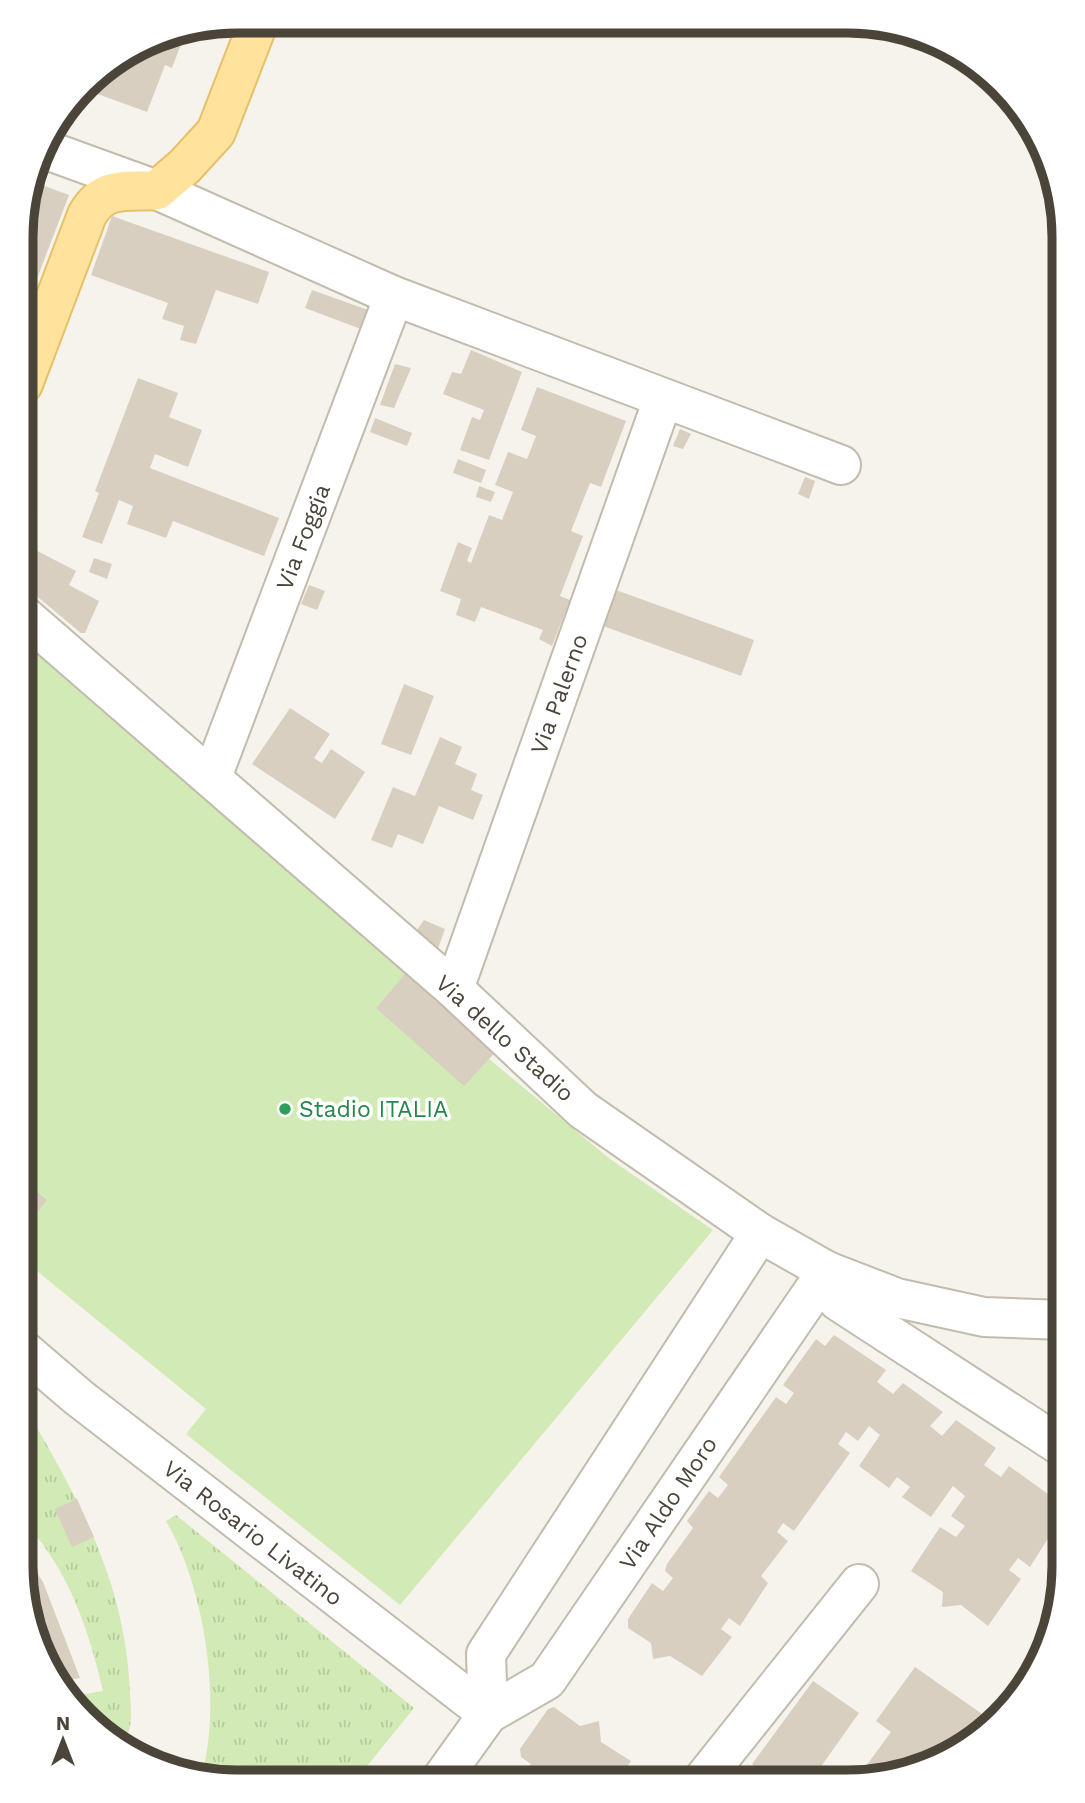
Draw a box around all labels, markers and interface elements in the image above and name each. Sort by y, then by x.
street label: Via Foggia [271,480,336,594]
street label: Via Palerno [525,630,594,758]
street label: Via dello Stadio [430,969,579,1107]
place label: Stadio ITALIA [299,1096,448,1123]
marker: Stadio ITALIA [277,1101,293,1117]
street label: Via Aldo Moro [614,1432,723,1575]
street label: Via Rosario Livatino [158,1455,348,1612]
north arrow [28,1705,98,1775]
text: N [56,1712,70,1735]

